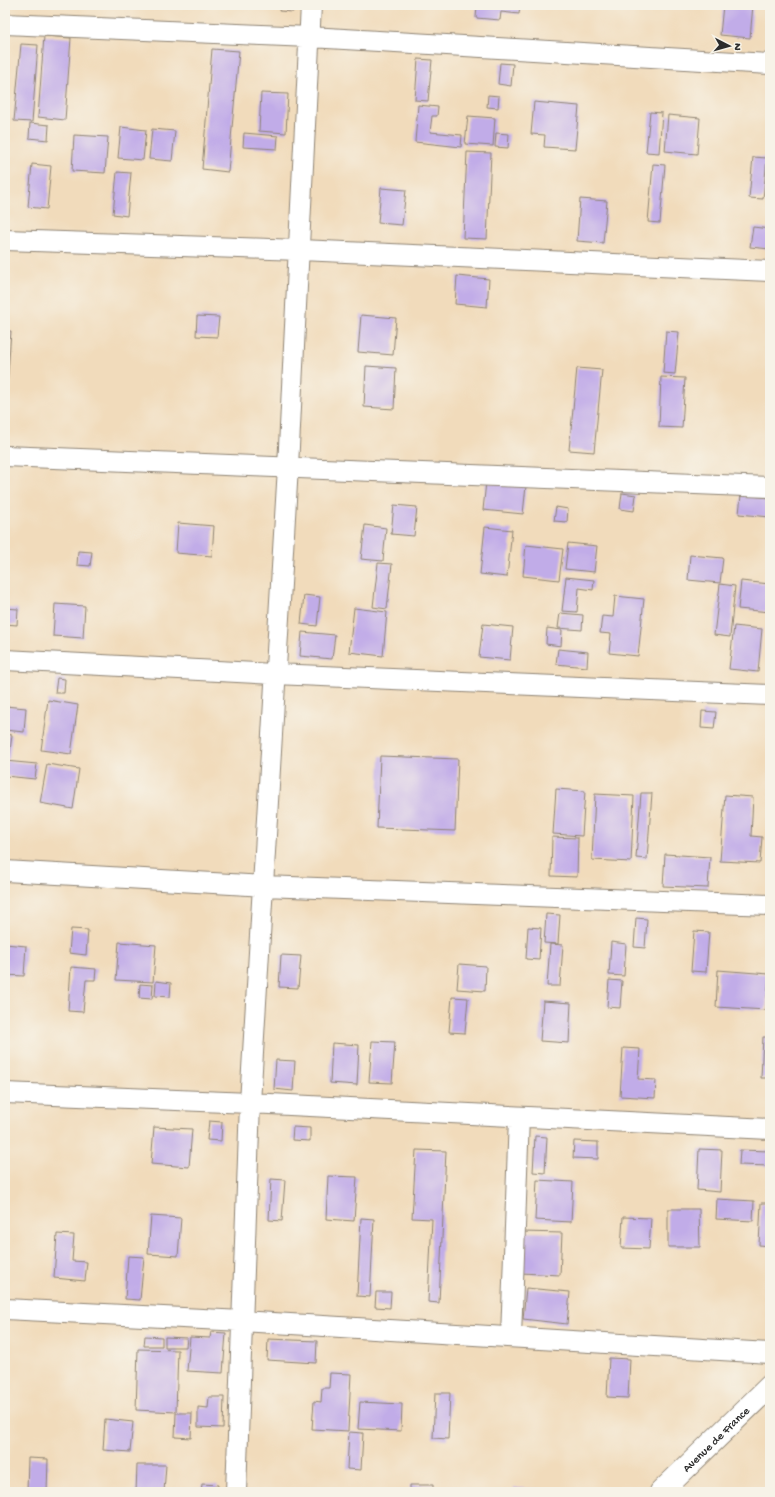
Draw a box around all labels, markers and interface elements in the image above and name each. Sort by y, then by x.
north arrow [709,26,749,66]
text: N [731,43,743,51]
street label: Avenue de France [680,1404,754,1476]

